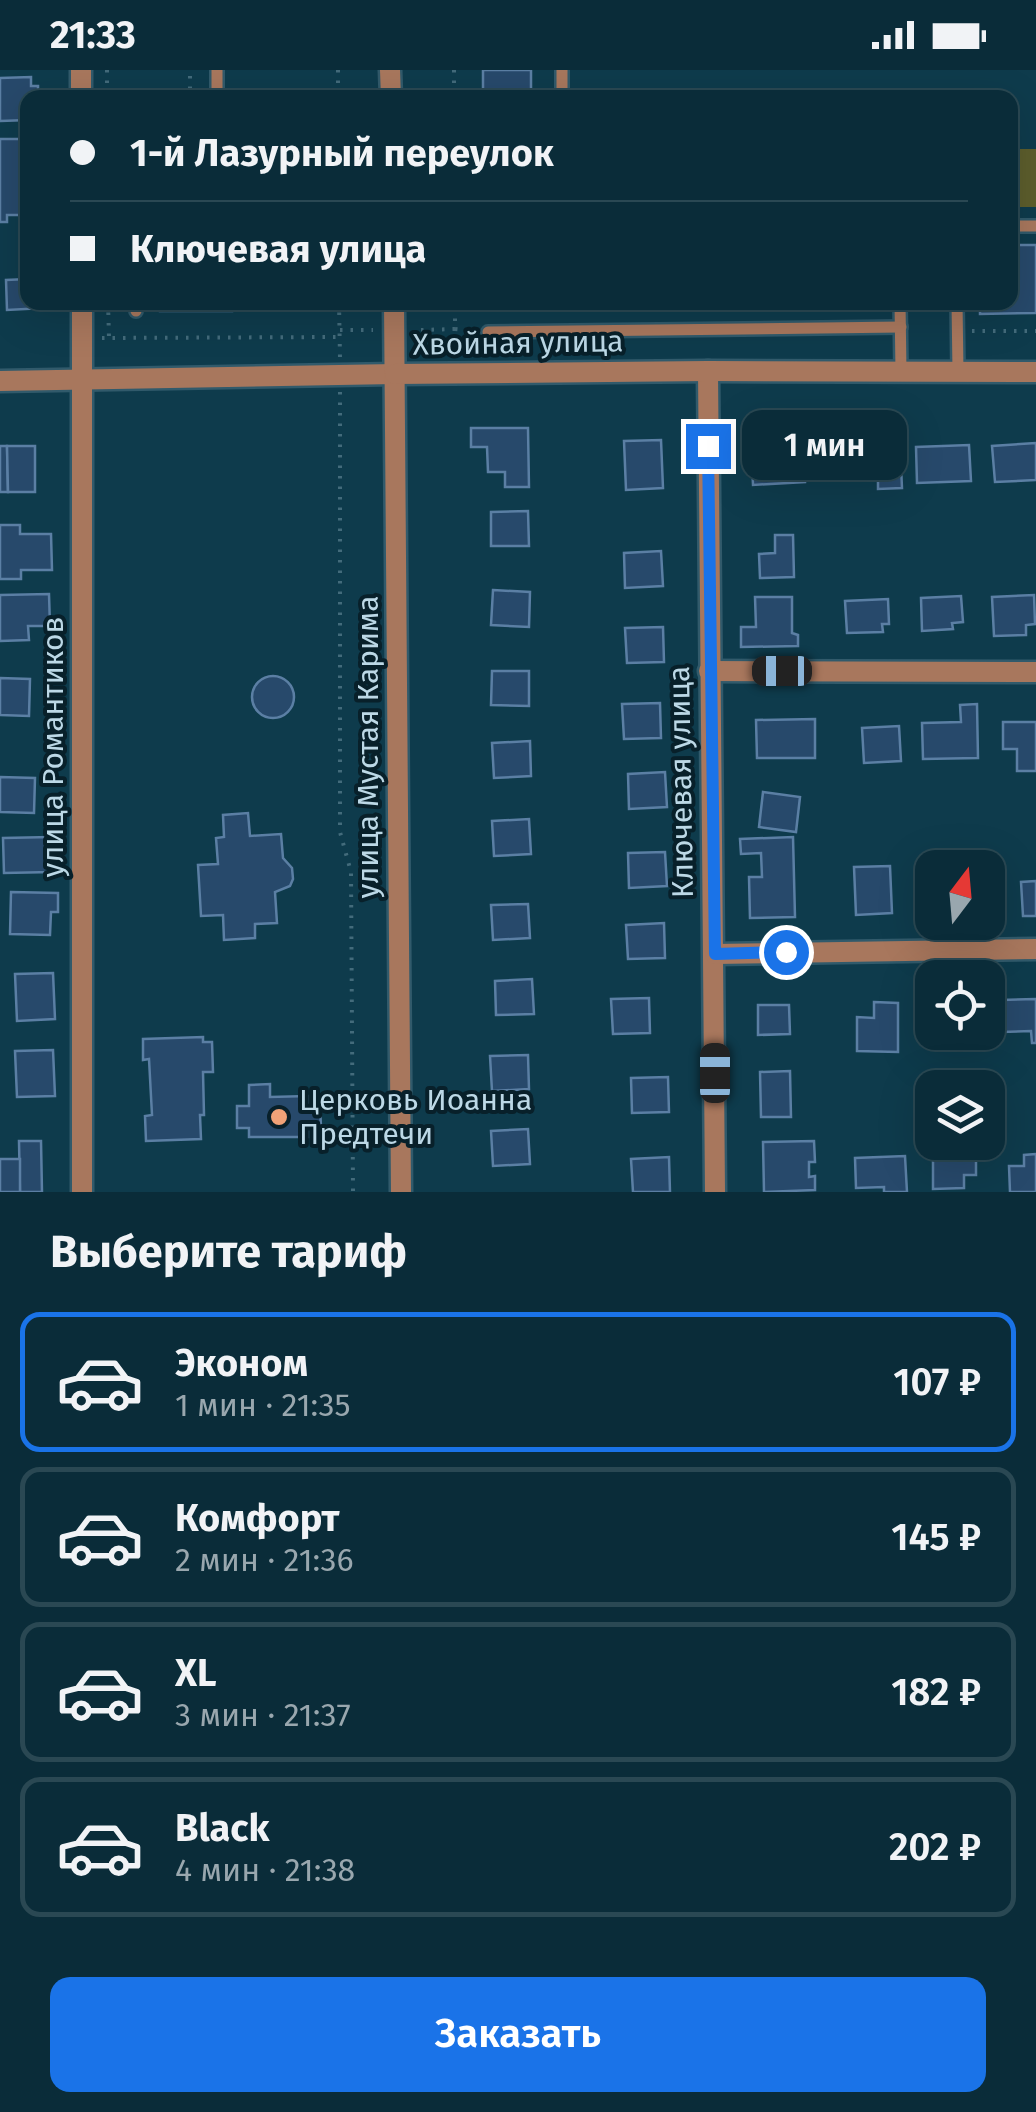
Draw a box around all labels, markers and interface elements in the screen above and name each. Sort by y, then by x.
text: 21:33 [50,12,136,58]
text: 1-й Лазурный переулок [130,130,554,176]
text: Ключевая улица [130,226,426,272]
street label: Хвойная улица [412,323,624,363]
callout: 1 мин [743,411,908,481]
route end [686,424,731,469]
text: 1 мин [784,426,865,464]
street label: улица Мустая Карима [350,595,386,899]
street label: улица Романтиков [35,616,71,878]
car [752,656,812,686]
street label: Ключевая улица [661,665,701,899]
north arrow [915,850,1005,940]
map controls [915,850,1005,1160]
route start [764,930,809,975]
button: locate [915,960,1005,1050]
car [700,1043,730,1103]
button: layers [915,1070,1005,1160]
place label: Церковь Иоанна Предтечи [299,1082,532,1152]
marker: Церковь Иоанна Предтечи [268,1106,290,1128]
text: Выберите тариф [50,1225,407,1279]
icon: car [55,1337,145,1427]
text: Эконом [175,1340,308,1386]
text: 107 ₽ [893,1359,981,1405]
text: 1 мин · 21:35 [175,1386,351,1424]
icon: car [55,1492,145,1582]
text: Комфорт [175,1495,339,1541]
text: 145 ₽ [891,1514,981,1560]
text: 2 мин · 21:36 [175,1541,354,1579]
icon: car [55,1647,145,1737]
text: XL [175,1650,217,1696]
text: 182 ₽ [891,1669,981,1715]
text: 3 мин · 21:37 [175,1696,351,1734]
icon: car [55,1802,145,1892]
text: Black [175,1805,270,1851]
text: 202 ₽ [889,1824,981,1870]
text: 4 мин · 21:38 [175,1851,355,1889]
button: Заказать [50,1977,986,2092]

